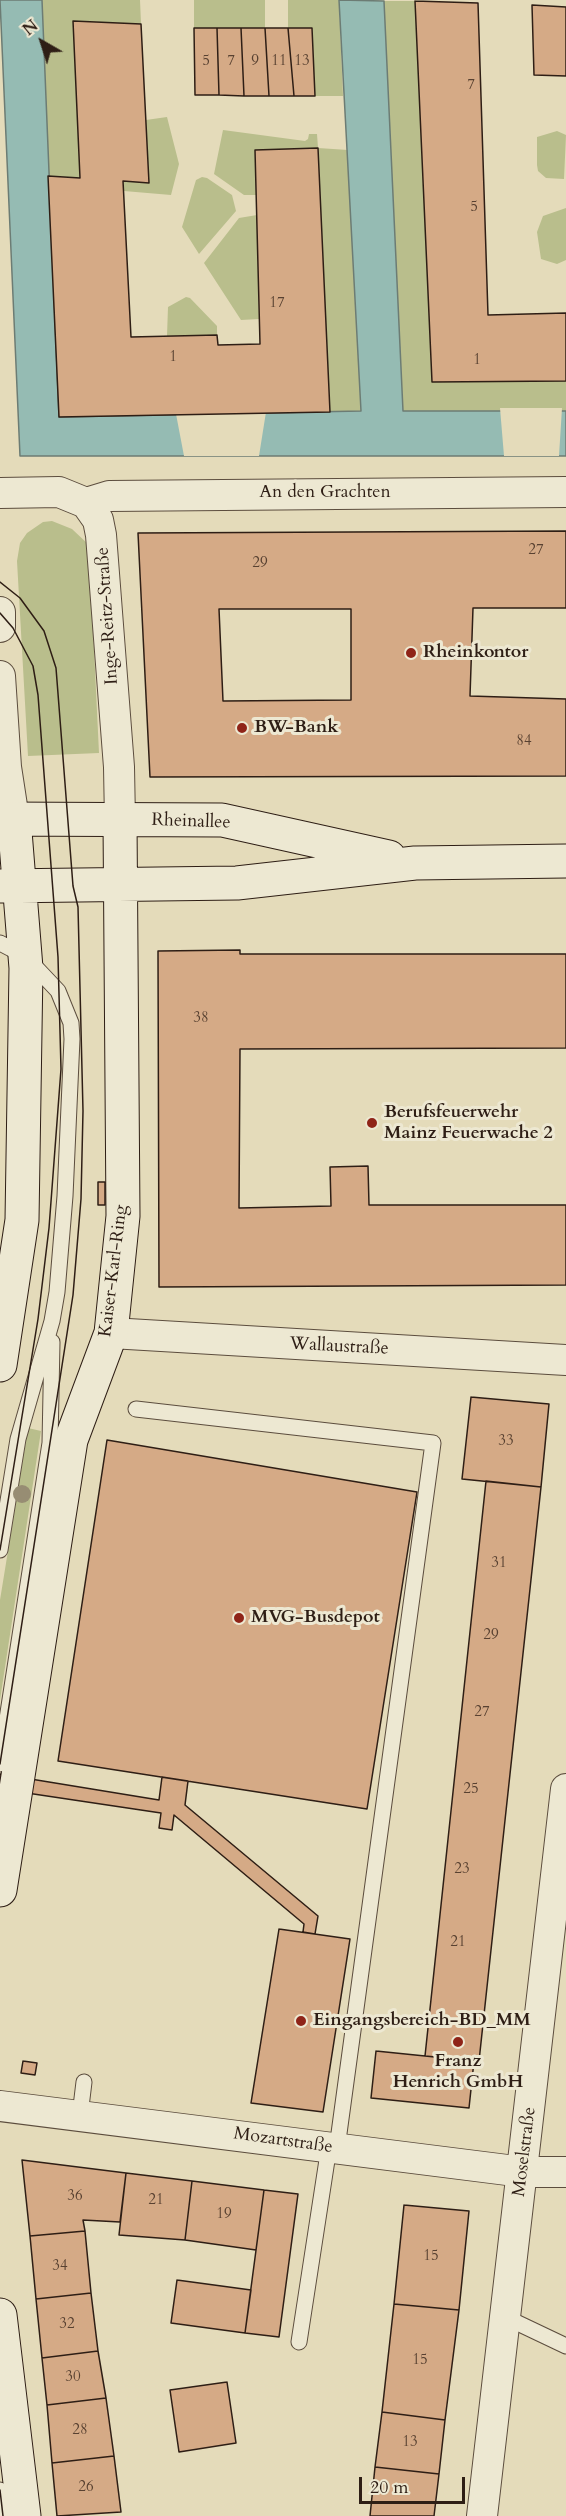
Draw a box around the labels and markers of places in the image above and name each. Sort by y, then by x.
place label: Rheinkontor [423,642,528,664]
marker: Rheinkontor [404,646,418,660]
place label: BW-Bank [254,717,338,739]
marker: BW-Bank [235,721,249,735]
place label: Berufsfeuerwehr Mainz Feuerwache 2 [384,1102,553,1144]
marker: Berufsfeuerwehr Mainz Feuerwache 2 [365,1116,379,1130]
place label: MVG-Busdepot [251,1607,380,1629]
marker: MVG-Busdepot [232,1611,246,1625]
place label: Eingangsbereich-BD_MM [313,2010,531,2032]
marker: Eingangsbereich-BD_MM [294,2014,308,2028]
marker: Franz Henrich GmbH [451,2035,465,2049]
place label: Franz Henrich GmbH [393,2051,523,2094]

